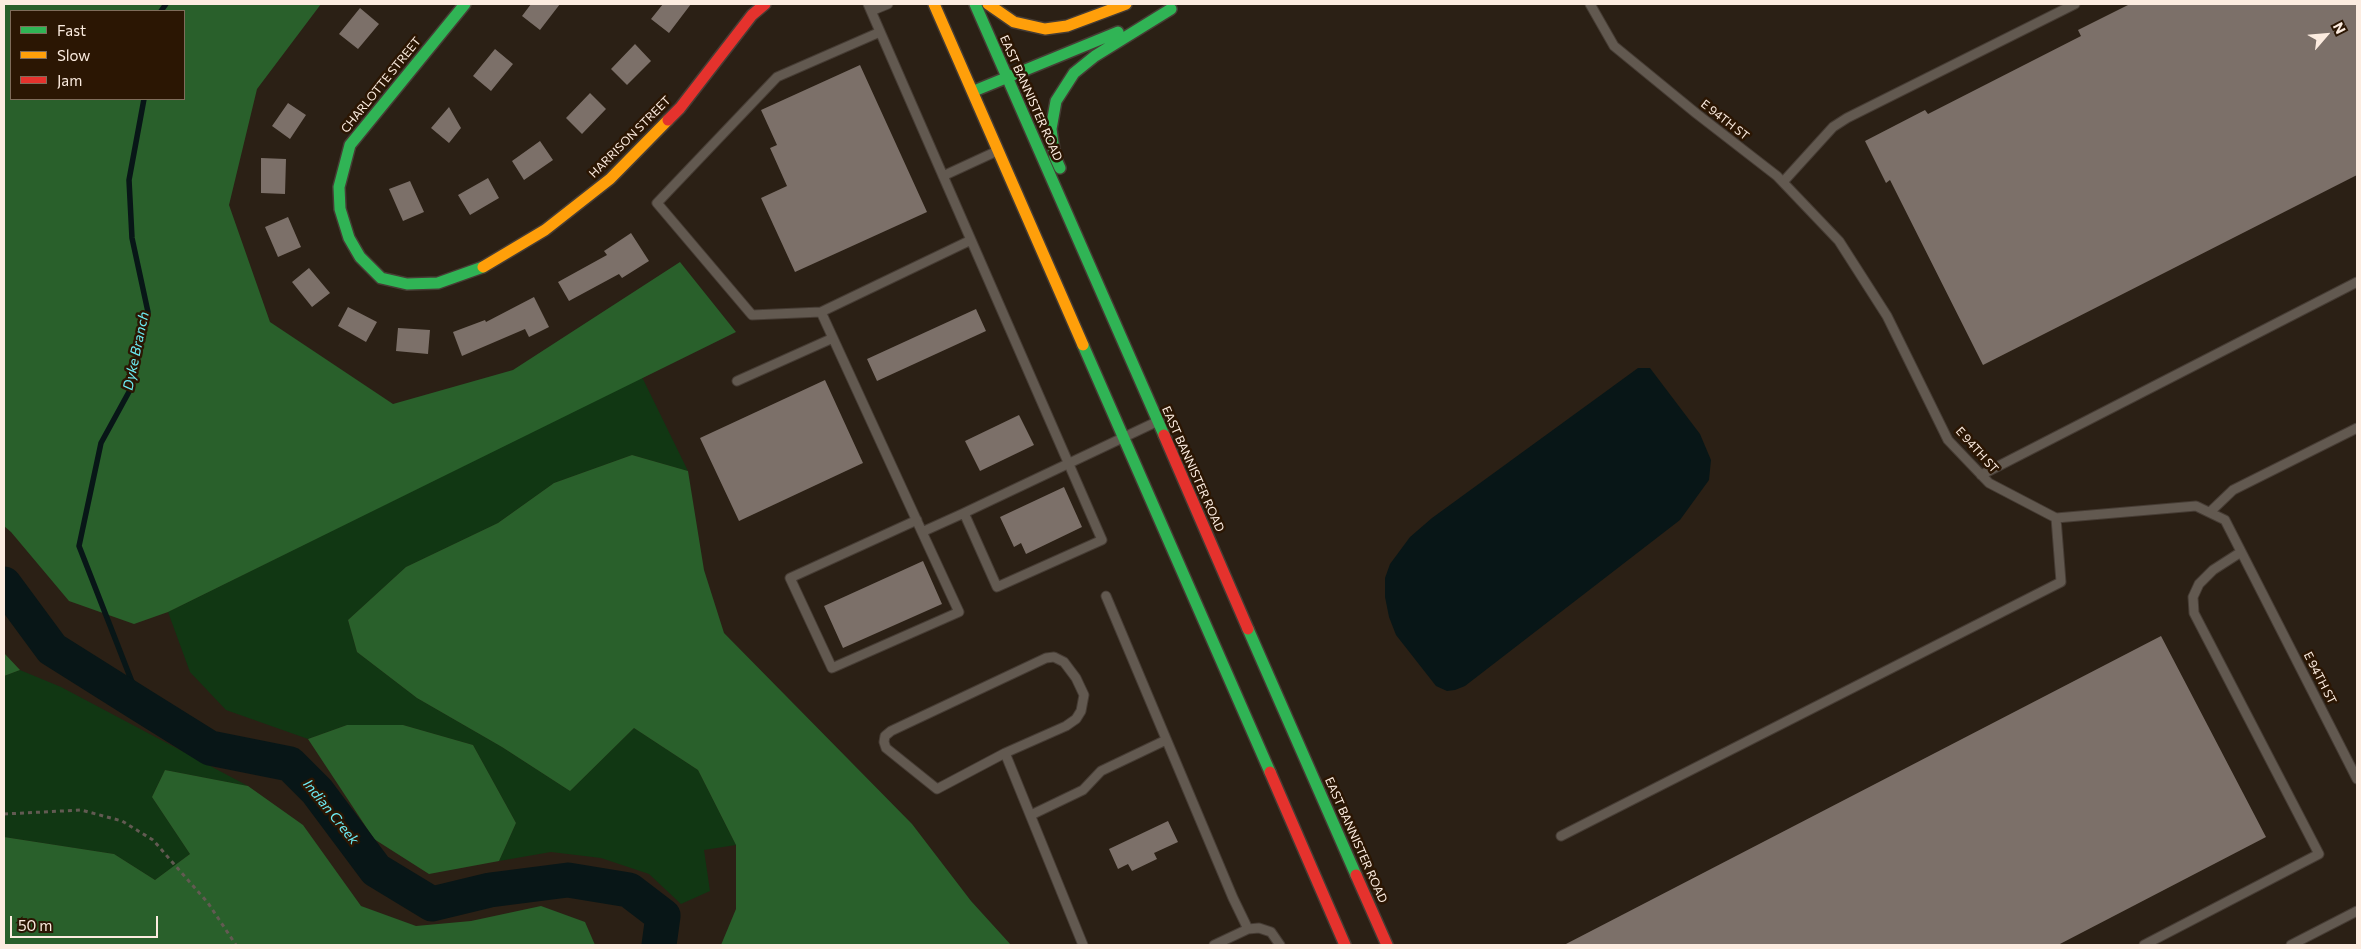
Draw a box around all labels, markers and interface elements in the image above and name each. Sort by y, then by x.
legend [10,10,185,100]
north arrow [2301,10,2351,60]
text: N [2330,19,2350,36]
text: Fast [57,21,86,39]
street label: EAST BANNISTER ROAD [997,33,1065,163]
street label: CHARLOTTE STREET [338,34,424,136]
text: Slow [57,46,90,64]
text: Jam [57,71,82,89]
street label: HARRISON STREET [586,93,674,181]
street label: E 94TH ST [1698,97,1752,143]
water label: Dyke Branch [120,310,152,392]
street label: EAST BANNISTER ROAD [1159,404,1227,534]
street label: E 94TH ST [1953,424,2001,476]
street label: E 94TH ST [2301,649,2339,707]
street label: EAST BANNISTER ROAD [1322,775,1390,905]
water label: Indian Creek [300,776,362,848]
scale bar [12,906,160,938]
text: 50 m [18,916,52,934]

